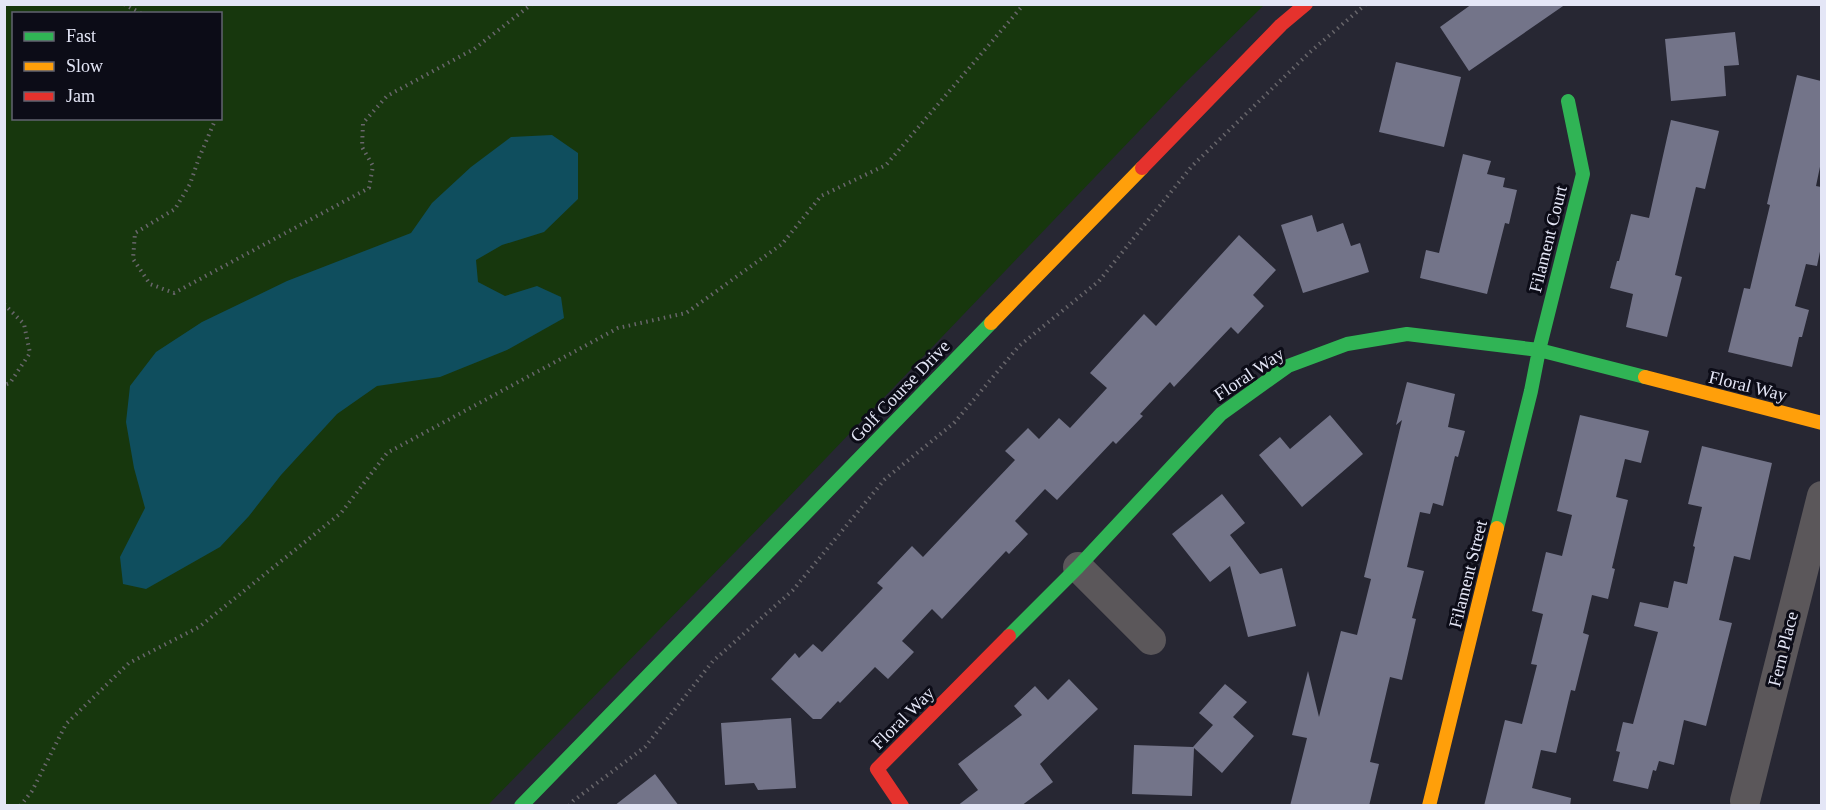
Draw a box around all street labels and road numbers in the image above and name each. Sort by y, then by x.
street label: Filament Court [1525,183,1571,295]
street label: Golf Course Drive [846,336,954,446]
street label: Floral Way [1210,343,1288,405]
street label: Floral Way [1707,367,1789,405]
street label: Filament Street [1445,518,1491,630]
street label: Fern Place [1764,609,1802,689]
street label: Floral Way [868,683,938,753]

